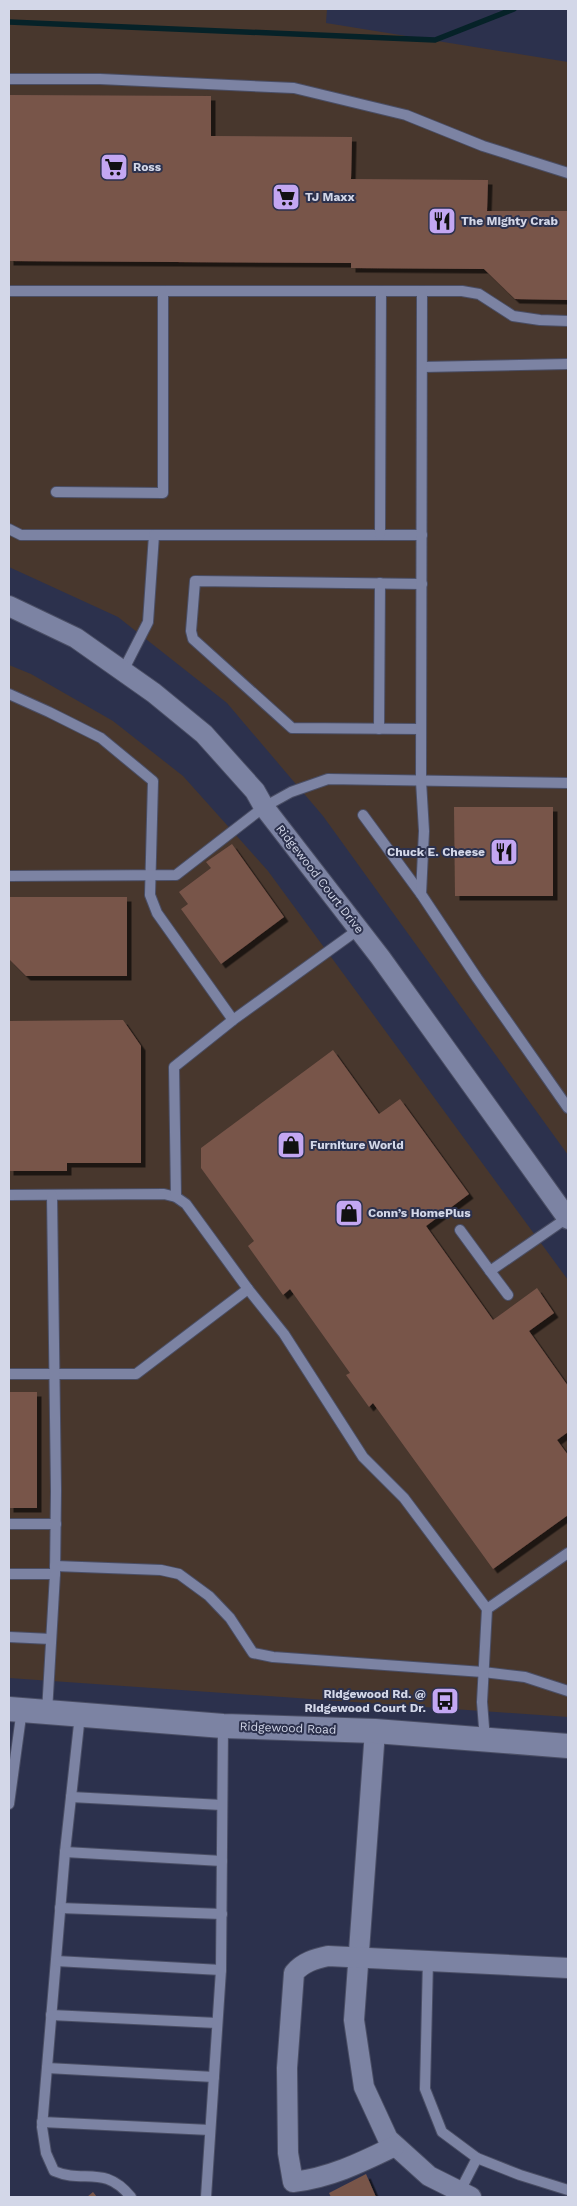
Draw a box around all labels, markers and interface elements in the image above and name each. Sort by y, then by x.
supermarket icon: Ross [99,152,129,182]
place label: Ross [133,160,162,174]
supermarket icon: TJ Maxx [271,182,301,212]
place label: TJ Maxx [305,190,355,204]
restaurant icon: The Mighty Crab [427,206,457,236]
place label: The Mighty Crab [461,214,558,228]
street label: Ridgewood Court Drive [273,822,367,936]
restaurant icon: Chuck E. Cheese [489,837,519,867]
place label: Chuck E. Cheese [387,845,485,859]
shop icon: Furniture World [276,1130,306,1160]
place label: Furniture World [310,1138,404,1152]
shop icon: Conn’s HomePlus [334,1198,364,1228]
place label: Conn’s HomePlus [368,1206,471,1220]
bus stop icon: Ridgewood Rd. @ Ridgewood Court Dr. [430,1686,460,1716]
place label: Ridgewood Rd. @ Ridgewood Court Dr. [304,1687,426,1715]
street label: Ridgewood Road [239,1719,337,1737]

